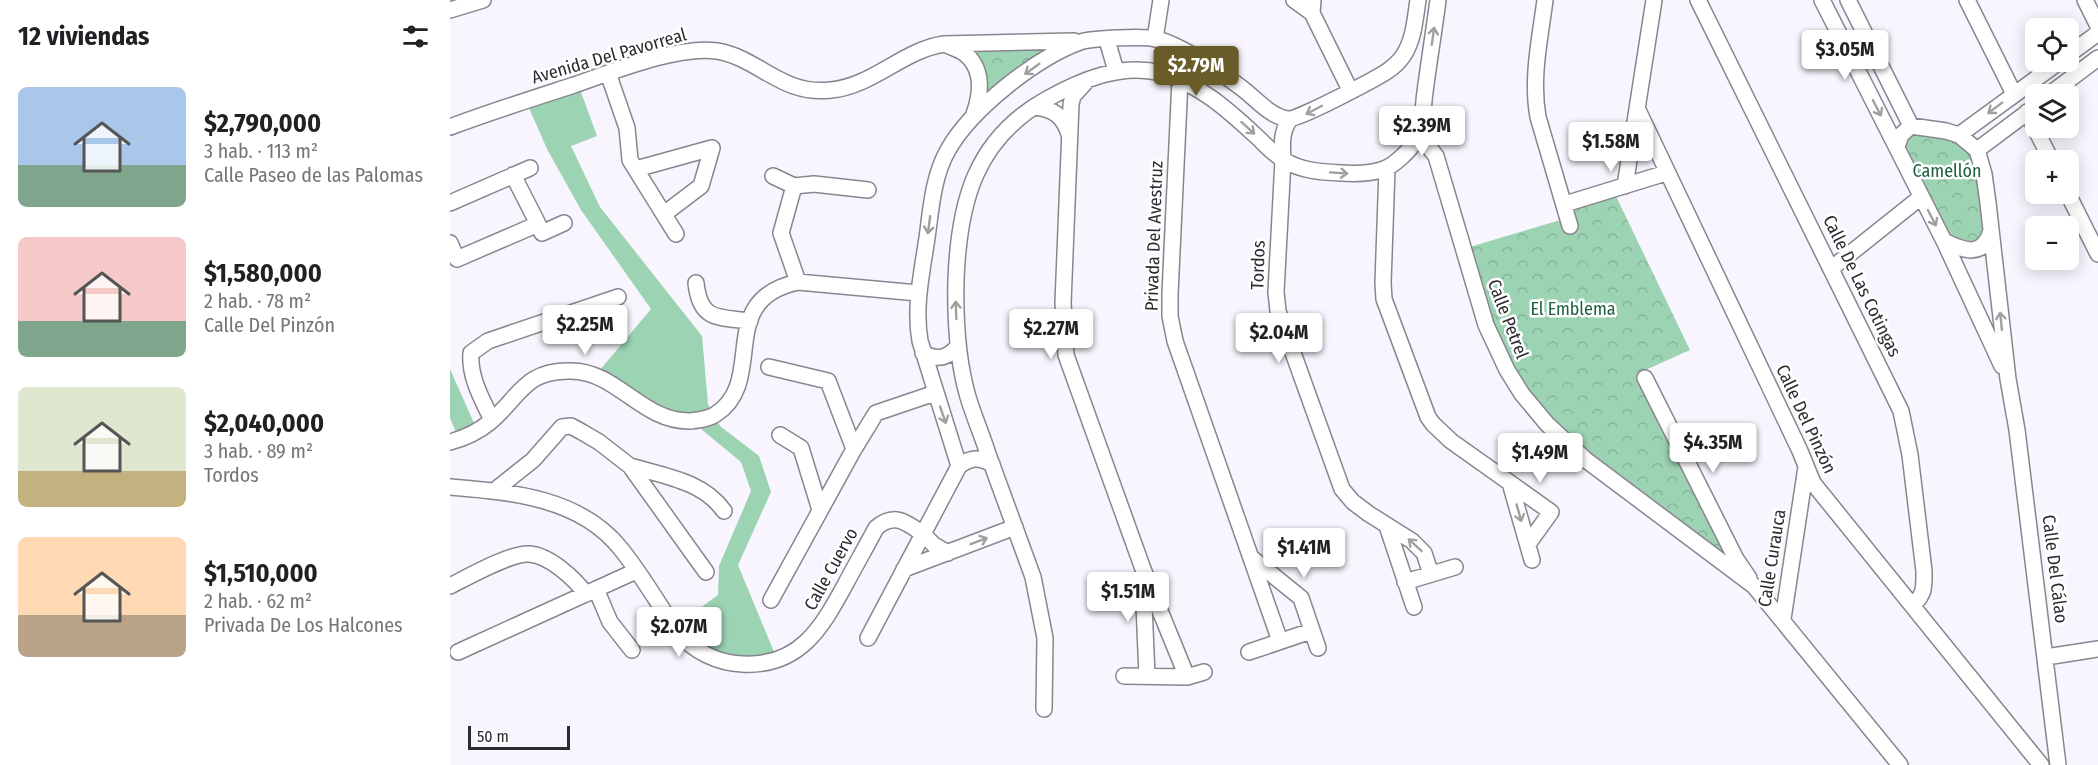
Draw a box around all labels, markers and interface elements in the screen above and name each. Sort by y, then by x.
map controls [2025,18,2079,270]
button: locate [2025,18,2079,72]
icon: filters [399,20,432,53]
text: 12 viviendas [18,21,150,52]
street label: Avenida Del Pavorreal [529,23,689,89]
one-way arrow [1427,26,1438,46]
pin: $3.05M [1796,30,1894,81]
text: $3.05M [1816,37,1874,61]
pin: $2.79M [1147,46,1245,97]
text: $2.79M [1168,53,1224,77]
one-way arrow [1024,63,1040,75]
button: layers [2025,84,2079,138]
one-way arrow [1872,99,1883,117]
one-way arrow [1987,102,2003,115]
one-way arrow [1306,104,1323,116]
pin: $2.39M [1373,106,1471,157]
text: $2,790,000 [204,108,321,139]
icon: home [66,111,138,183]
text: $2.39M [1393,113,1451,137]
one-way arrow [1240,121,1255,135]
pin: $1.58M [1562,122,1660,173]
text: $1.58M [1582,129,1640,153]
text: 3 hab. · 113 m² [204,139,318,163]
button: + [2025,150,2079,204]
park label: Camellón [1913,160,1981,182]
street label: Privada Del Avestruz [1140,161,1168,311]
text: Calle Paseo de las Palomas [204,163,423,187]
one-way arrow [1329,168,1349,179]
one-way arrow [1927,209,1939,227]
street label: Calle De Las Cotingas [1818,212,1906,361]
one-way arrow [923,214,934,234]
button: − [2025,216,2079,270]
street label: Tordos [1246,240,1270,290]
text: $1,580,000 [204,258,322,289]
icon: home [66,261,138,333]
street label: Calle Petrel [1483,276,1533,362]
text: 2 hab. · 78 m² [204,289,311,313]
park label: El Emblema [1530,298,1616,320]
one-way arrow [950,301,961,321]
pin: $2.25M [536,305,634,356]
pin: $2.27M [1002,309,1100,360]
text: $2.25M [556,312,614,336]
one-way arrow [1995,312,2006,332]
text: Calle Del Pinzón [204,313,335,337]
pin: $2.04M [1230,313,1328,364]
text: $2.27M [1023,316,1079,340]
text: $2.04M [1250,320,1308,344]
street label: Calle Del Pinzón [1771,361,1841,477]
one-way arrow [938,405,949,424]
text: $2,040,000 [204,408,324,439]
icon: home [66,411,138,483]
pin: $4.35M [1664,423,1762,474]
text: $4.35M [1684,430,1742,454]
pin: $1.49M [1491,433,1589,484]
text: 3 hab. · 89 m² [204,439,313,463]
text: $1.49M [1512,440,1568,464]
text: Tordos [204,463,259,487]
one-way arrow [1514,504,1525,523]
street label: Calle Curauca [1753,507,1791,608]
street label: Calle Del Cálao [2037,514,2073,624]
street label: Calle Cuervo [799,524,863,614]
pin: $1.41M [1255,528,1353,579]
one-way arrow [969,535,988,546]
text: $1.41M [1277,535,1331,559]
one-way arrow [1408,538,1423,552]
text: $1,510,000 [204,558,318,589]
icon: home [66,561,138,633]
pin: $1.51M [1079,572,1177,623]
text: $1.51M [1101,579,1155,603]
text: 2 hab. · 62 m² [204,589,312,613]
pin: $2.07M [630,607,728,658]
text: Privada De Los Halcones [204,613,403,637]
text: $2.07M [651,614,707,638]
scale bar [468,723,570,750]
text: 50 m [477,727,509,746]

